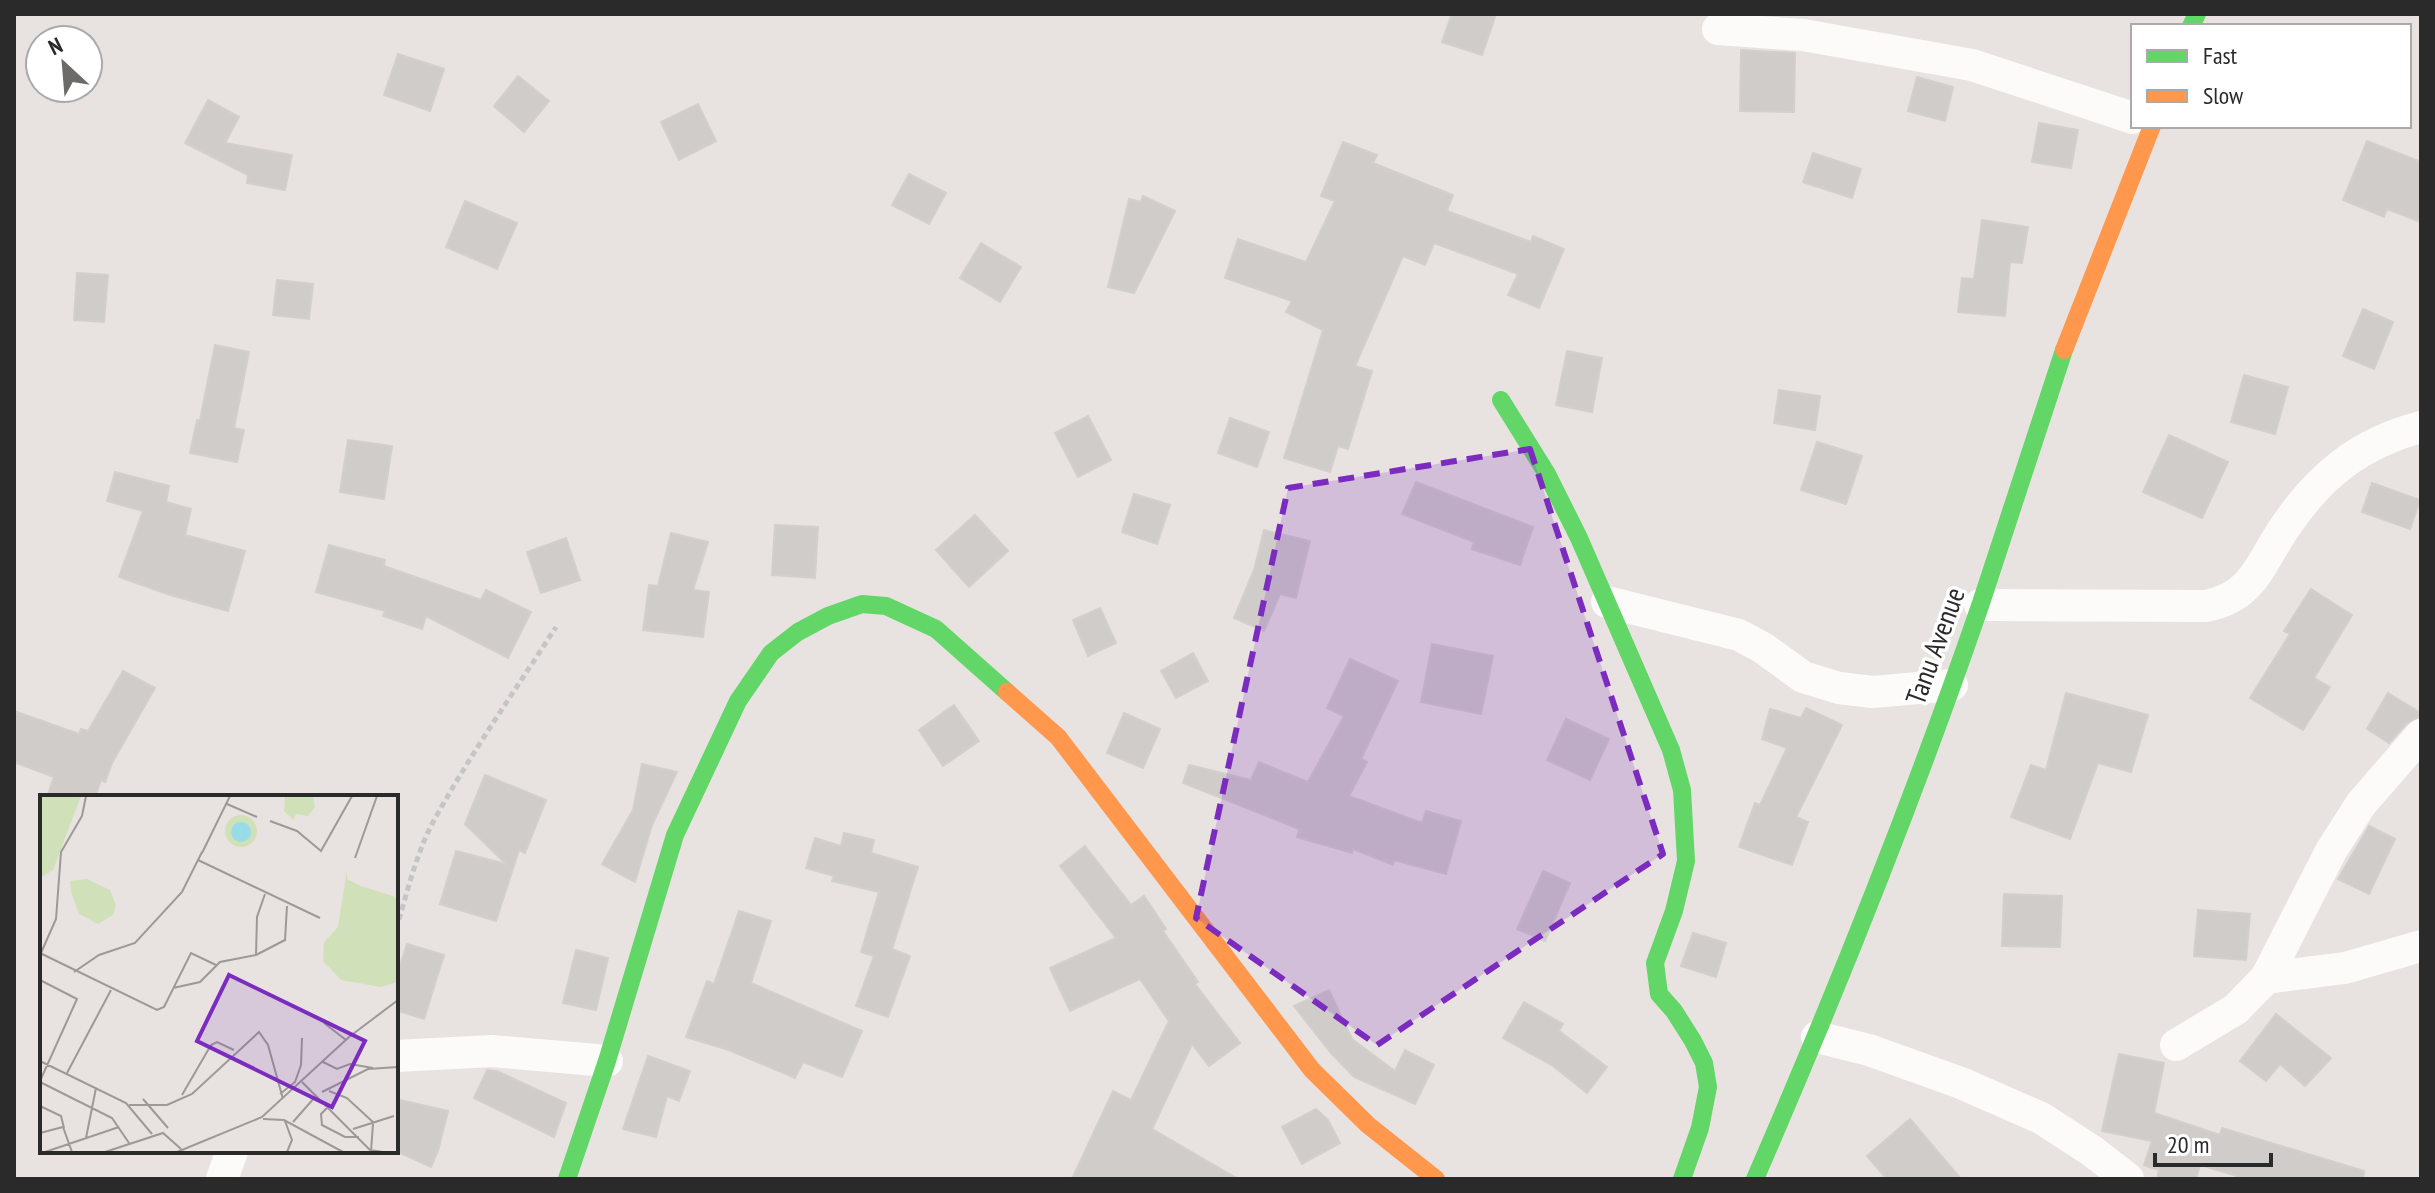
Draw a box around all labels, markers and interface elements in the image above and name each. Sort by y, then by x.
north arrow [24,24,104,104]
legend [2131,24,2411,128]
text: N [44,31,67,61]
text: Fast [2203,40,2238,71]
text: Slow [2203,80,2244,111]
street label: Tanu Avenue [1896,582,1973,709]
inset map [40,795,398,1153]
scale bar [2155,1117,2271,1167]
text: 20 m [2167,1129,2209,1160]

